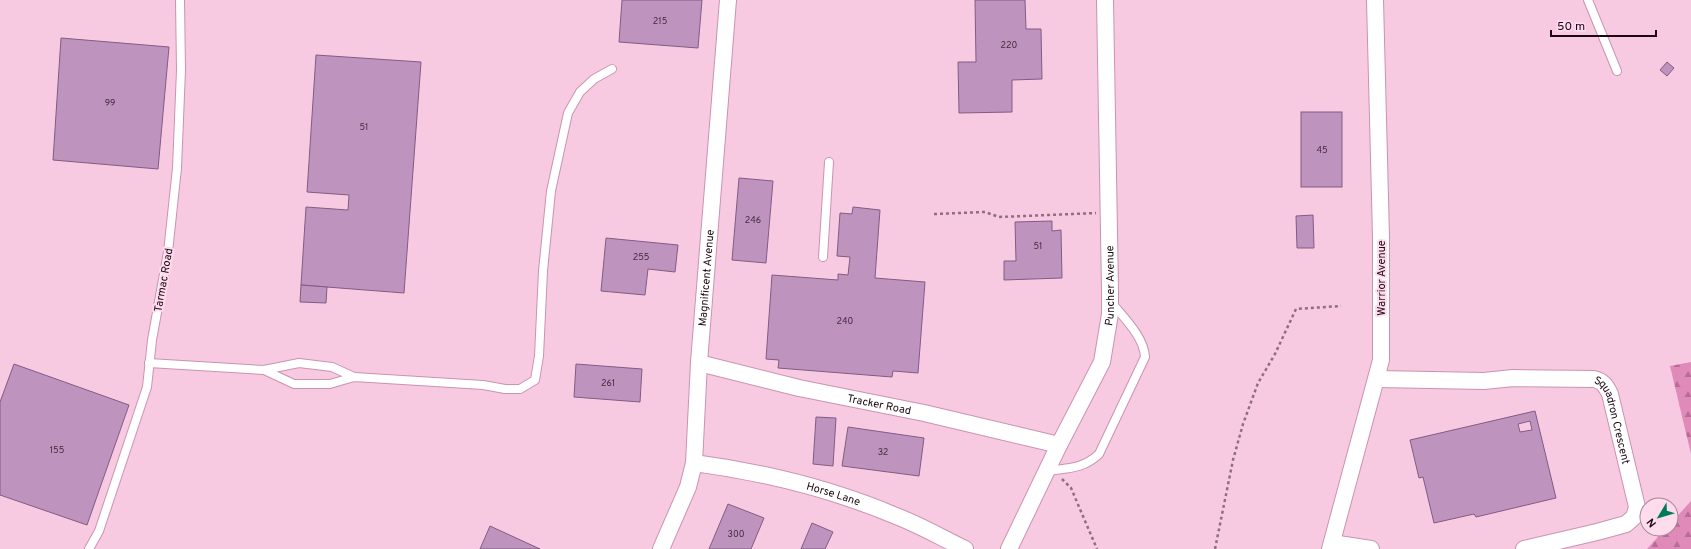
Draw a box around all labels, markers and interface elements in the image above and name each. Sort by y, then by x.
scale bar [1551,12,1656,38]
house number: 215 [653,16,667,27]
text: 50 m [1557,19,1585,35]
house number: 220 [1001,40,1018,51]
house number: 99 [105,98,115,109]
house number: 51 [360,122,368,133]
house number: 45 [1316,145,1328,156]
house number: 246 [745,215,761,226]
street label: Magnificent Avenue [696,229,718,327]
street label: Warrior Avenue [1375,240,1389,316]
house number: 51 [1034,241,1042,252]
street label: Puncher Avenue [1102,245,1118,327]
street label: Tarmac Road [151,247,176,313]
house number: 255 [633,252,649,263]
house number: 240 [837,316,854,327]
street label: Squadron Crescent [1592,374,1633,466]
house number: 261 [601,378,615,389]
street label: Tracker Road [846,392,912,418]
house number: 155 [50,445,64,456]
house number: 32 [878,447,888,458]
street label: Horse Lane [805,480,862,510]
north arrow [1639,497,1679,537]
text: N [1644,515,1660,530]
house number: 300 [728,529,745,540]

